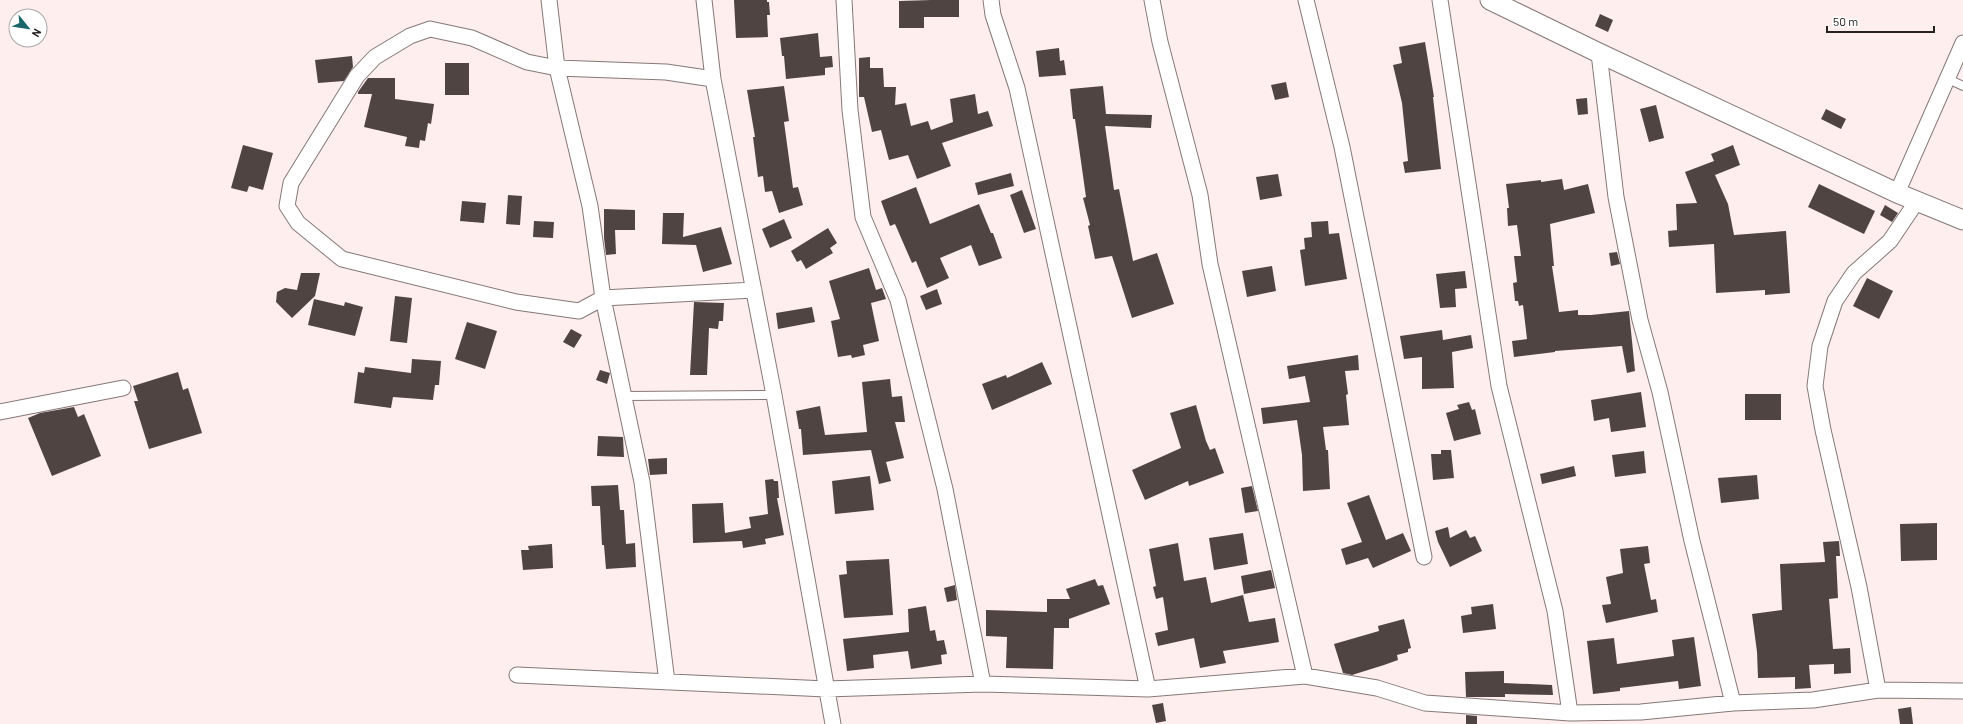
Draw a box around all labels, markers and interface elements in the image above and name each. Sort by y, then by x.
north arrow [8,8,48,48]
scale bar [1827,8,1934,34]
text: 50 m [1833,14,1858,28]
text: N [30,27,45,40]

